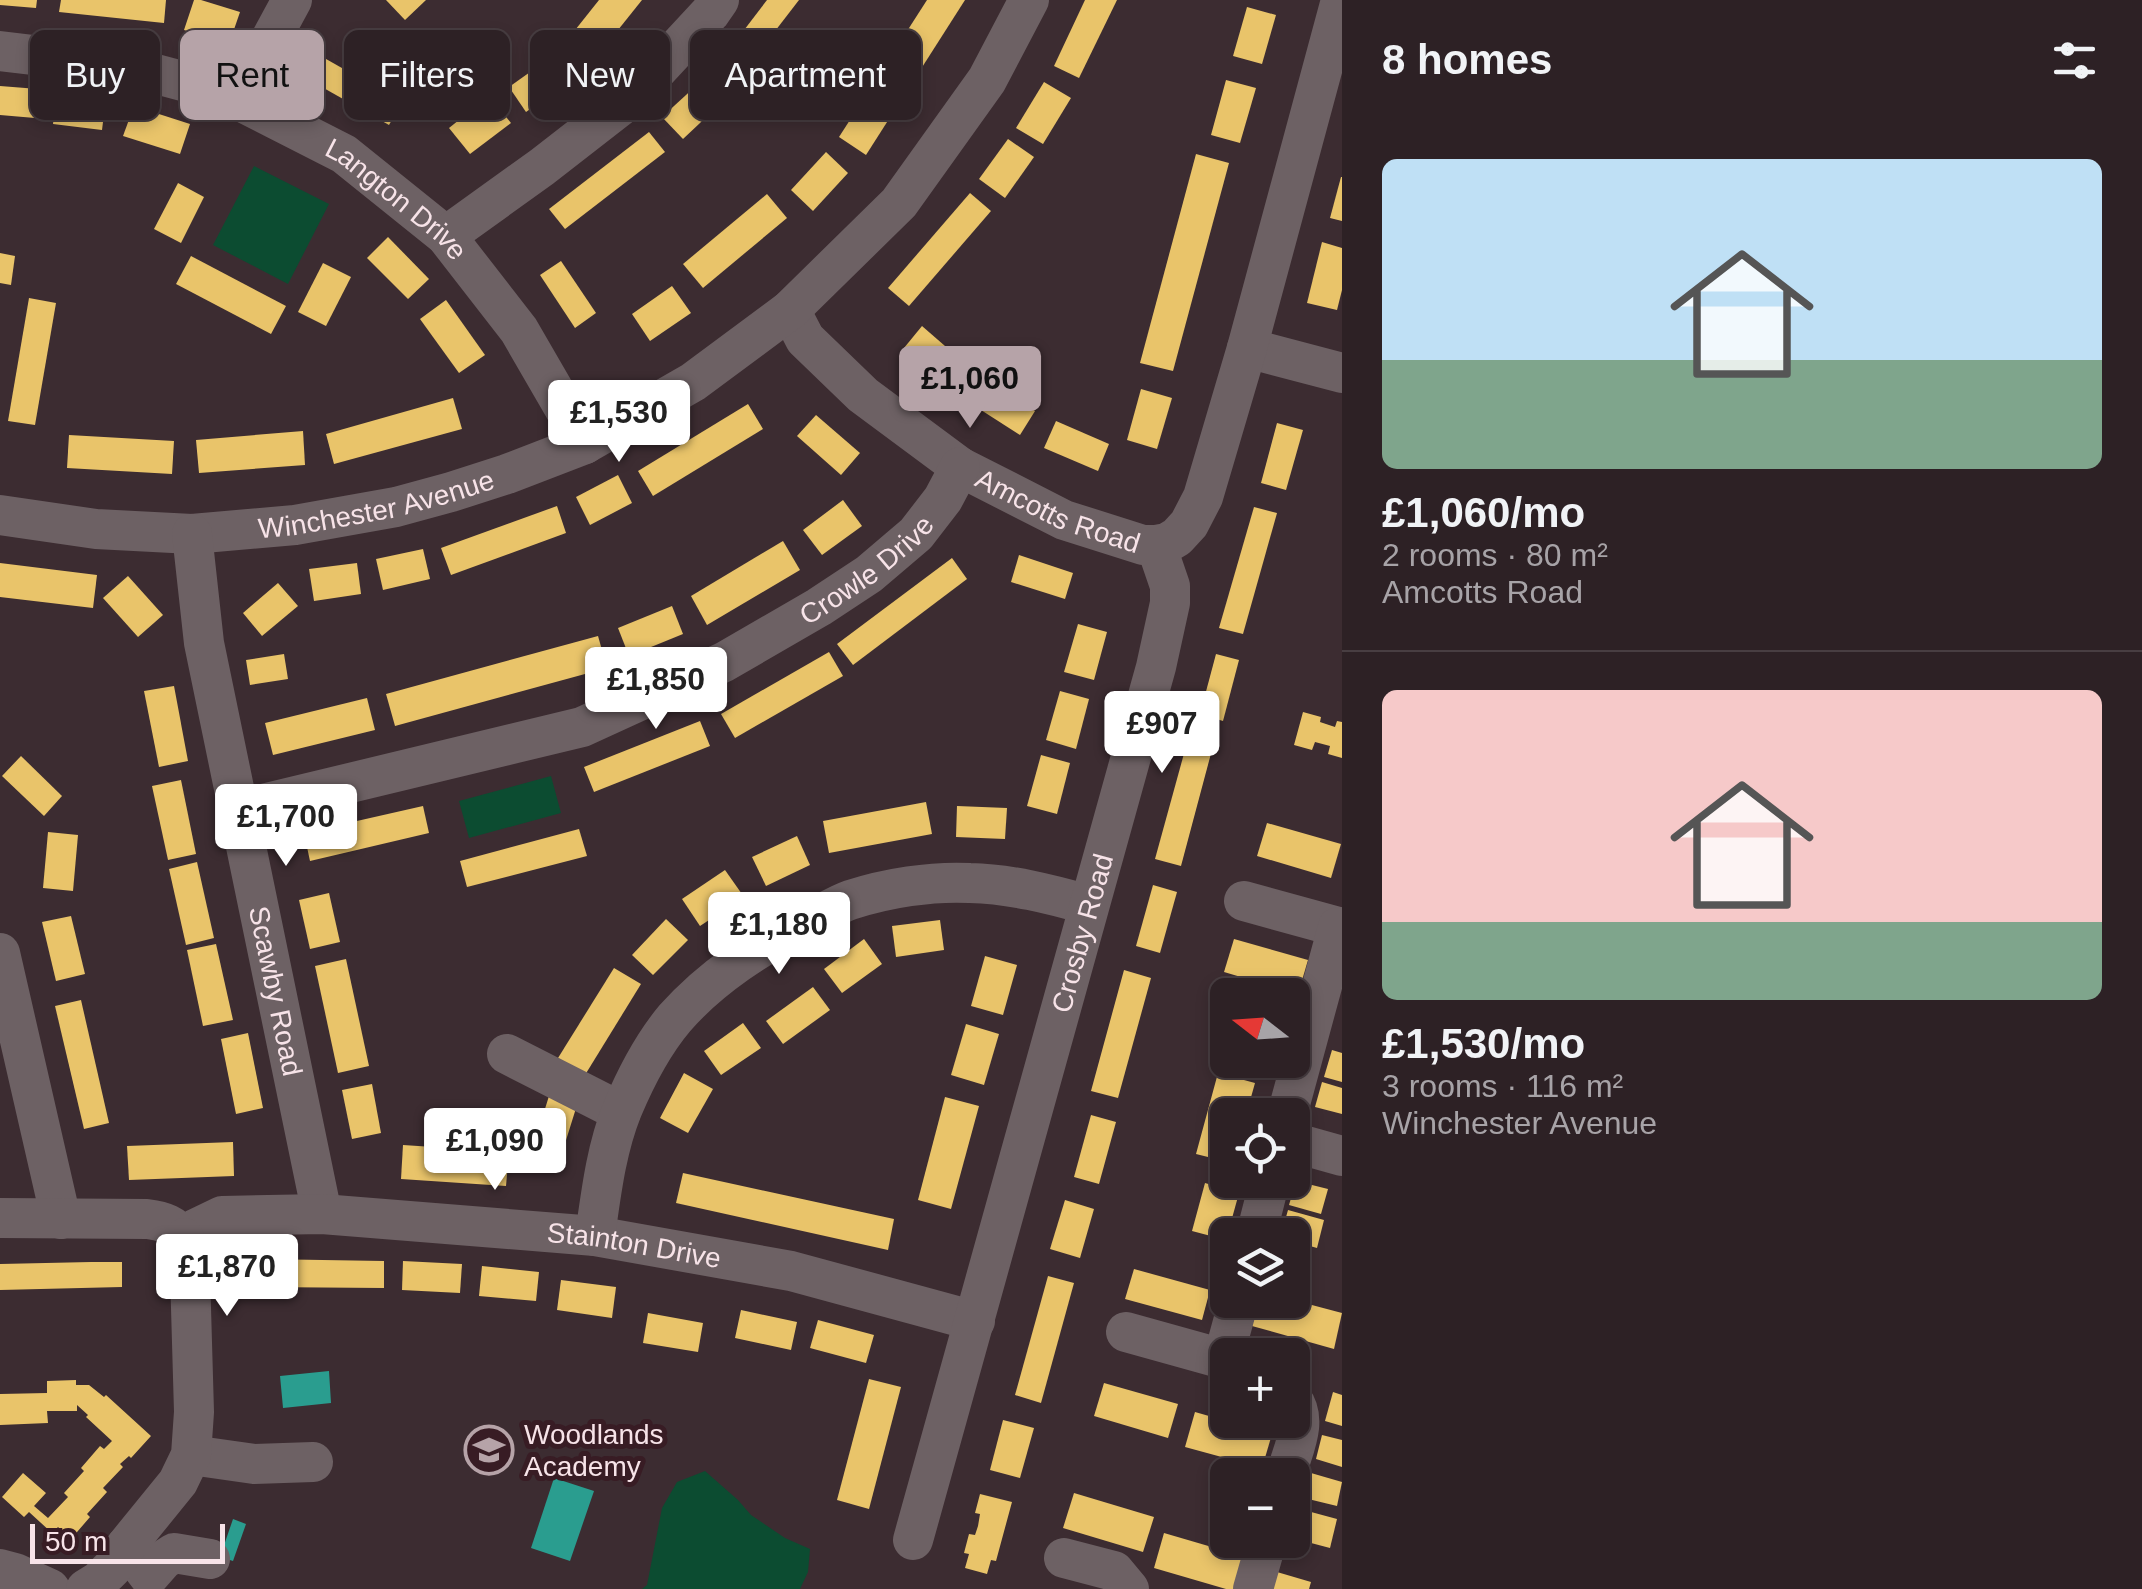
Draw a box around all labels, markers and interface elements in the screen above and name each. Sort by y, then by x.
chip: Buy [30,30,160,120]
chip: Rent [180,30,324,120]
chip: Filters [344,30,510,120]
chip: New [530,30,670,120]
chip: Apartment [690,30,921,120]
icon: filters [2047,33,2102,88]
text: 8 homes [1382,36,1552,83]
street label: Langton Drive [320,132,473,266]
icon: home [1652,224,1832,404]
pin: £1,060 [889,346,1051,431]
text: £1,060 [921,360,1019,396]
pin: £1,530 [538,380,700,465]
text: £1,530 [570,394,668,430]
street label: Amcotts Road [971,463,1144,559]
street label: Winchester Avenue [257,464,498,544]
text: £1,060/mo [1382,489,1585,536]
street label: Crowle Drive [794,510,940,631]
text: 2 rooms · 80 m² [1382,537,1608,573]
text: Amcotts Road [1382,574,1583,610]
pin: £1,850 [575,647,737,732]
text: £1,850 [607,661,705,697]
pin: £907 [1103,691,1221,776]
text: £907 [1126,705,1198,741]
icon: home [1652,755,1832,935]
pin: £1,700 [205,784,367,869]
text: £1,700 [237,798,335,834]
street label: Crosby Road [1046,850,1119,1016]
pin: £1,180 [698,892,860,977]
street label: Scawby Road [243,903,308,1079]
text: £1,180 [730,906,828,942]
north arrow [1210,978,1310,1078]
map controls [1210,978,1310,1558]
text: £1,530/mo [1382,1020,1585,1067]
text: 3 rooms · 116 m² [1382,1068,1623,1104]
button: locate [1210,1098,1310,1198]
text: Winchester Avenue [1382,1105,1657,1141]
pin: £1,090 [414,1108,576,1193]
text: £1,090 [446,1122,544,1158]
street label: Stainton Drive [546,1217,724,1274]
button: layers [1210,1218,1310,1318]
pin: £1,870 [146,1234,308,1319]
text: £1,870 [178,1248,276,1284]
button: + [1210,1338,1310,1438]
place label: Woodlands Academy [524,1419,664,1482]
school or university icon: Woodlands Academy [463,1424,515,1476]
button: − [1210,1458,1310,1558]
scale bar [30,1519,225,1564]
text: 50 m [45,1526,107,1557]

